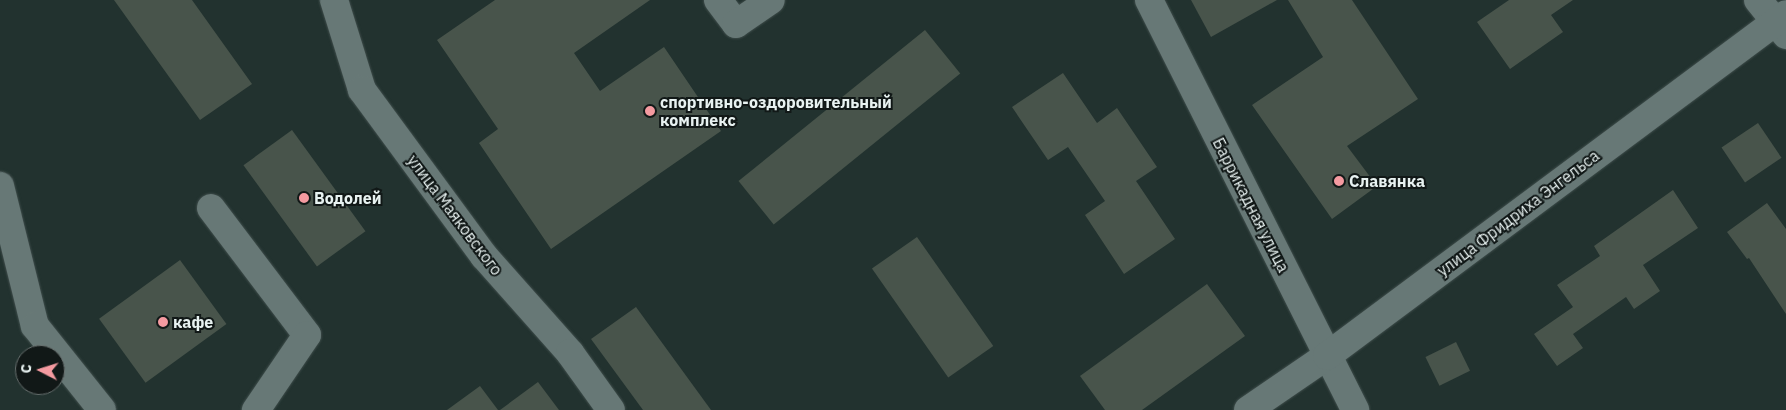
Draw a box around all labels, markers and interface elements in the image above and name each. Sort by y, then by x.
place label: спортивно-оздоровительный комплекс [660,92,892,130]
marker: спортивно-оздоровительный комплекс [644,105,656,117]
street label: Баррикадная улица [1209,135,1293,275]
street label: улица Фридриха Энгельса [1433,146,1603,280]
street label: улица Маяковского [403,151,507,279]
place label: Славянка [1349,171,1425,191]
marker: Славянка [1333,175,1345,187]
place label: Водолей [314,188,381,208]
marker: Водолей [298,192,310,204]
place label: кафе [173,312,213,332]
marker: кафе [157,316,169,328]
north arrow [15,345,65,395]
text: С [17,363,35,374]

